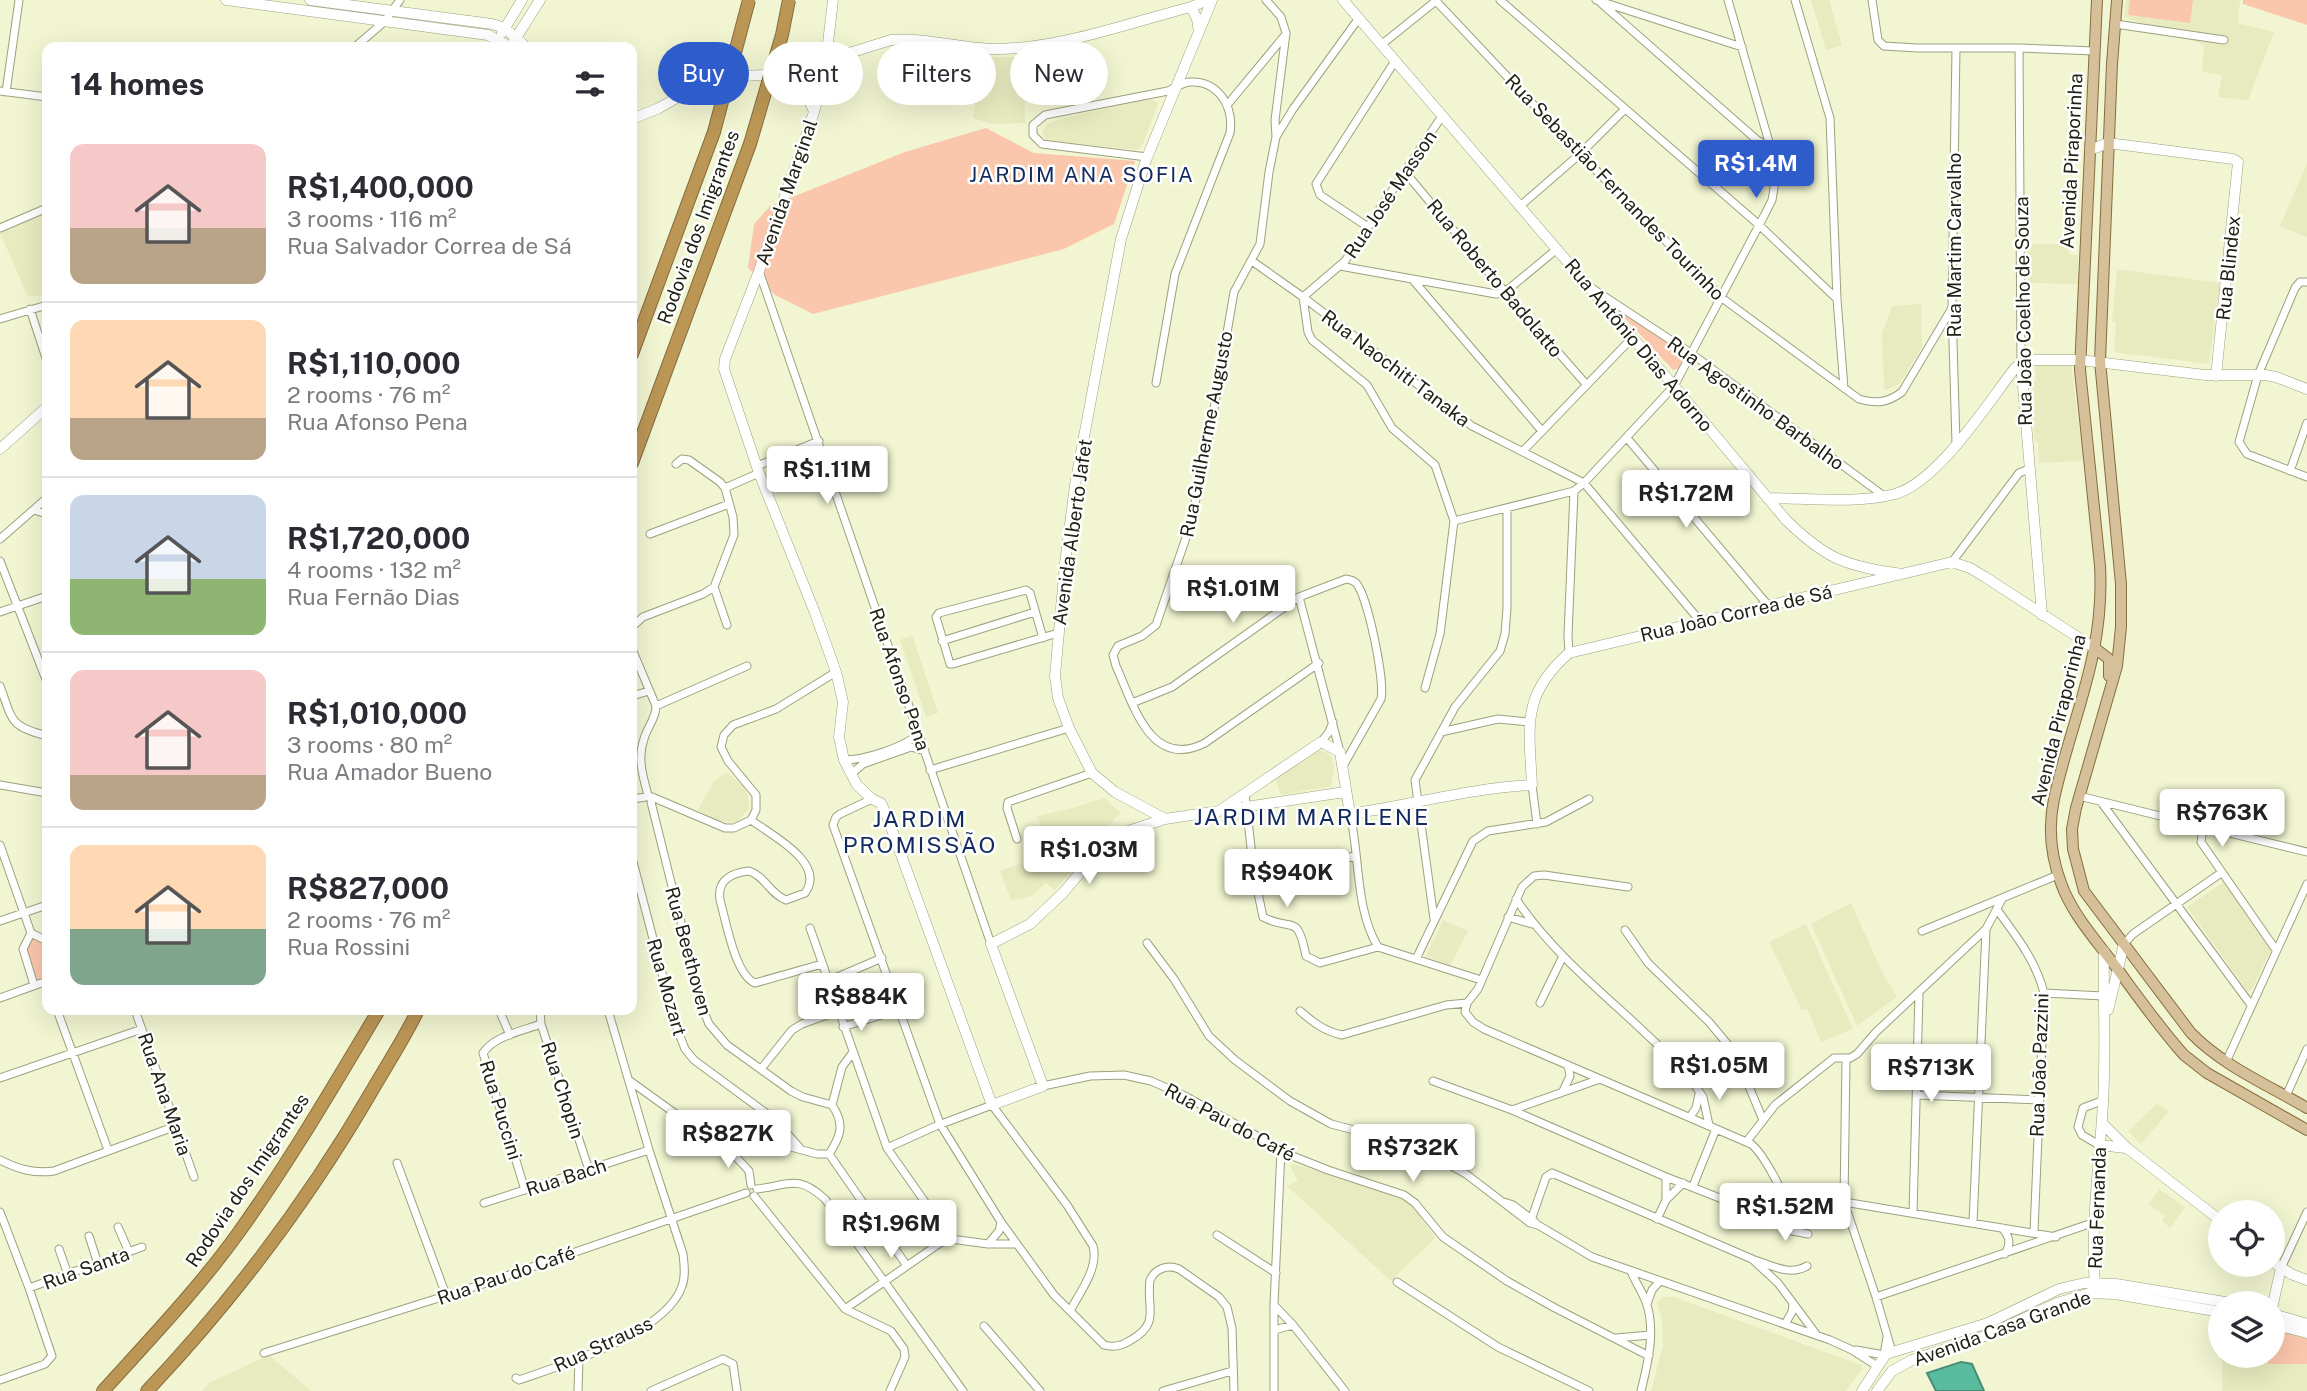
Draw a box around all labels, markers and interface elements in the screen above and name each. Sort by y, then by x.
chip: Buy [658,42,749,105]
chip: Rent [763,42,863,105]
chip: Filters [877,42,996,105]
chip: New [1010,42,1108,105]
icon: filters [571,65,609,103]
text: 14 homes [70,66,204,102]
street label: Rua Sebastião Fernandes Tourinho [1501,69,1729,305]
street label: Avenida Piraporinha [2055,73,2087,249]
street label: Avenida Marginal [751,116,821,268]
street label: Rua José Masson [1339,126,1441,262]
street label: Rodovia dos Imigrantes [653,127,743,327]
pin: R$1.4M [1699,140,1813,200]
text: R$1.4M [1714,149,1798,176]
street label: Rua Martim Carvalho [1943,153,1965,337]
district label: JARDIM ANA SOFIA [969,162,1195,187]
text: R$1,400,000 [287,169,474,205]
icon: home [126,172,210,256]
street label: Rua Roberto Badolatto [1423,195,1567,361]
street label: Rua João Coelho de Souza [2010,196,2036,426]
text: 3 rooms · 116 m² [287,205,457,232]
street label: Rua Blindex [2212,214,2244,321]
text: Rua Salvador Correa de Sá [287,232,572,259]
street label: Rua Antônio Dias Adorno [1560,254,1718,436]
street label: Rua Naochiti Tanaka [1318,305,1474,431]
street label: Rua Guilherme Augusto [1175,329,1237,539]
street label: Rua Agostinho Barbalho [1663,332,1849,474]
text: R$1,110,000 [287,345,461,381]
icon: home [126,348,210,432]
text: 2 rooms · 76 m² [287,381,450,408]
text: Rua Afonso Pena [287,408,468,435]
street label: Avenida Alberto Jafet [1048,437,1096,627]
pin: R$1.11M [762,447,892,506]
text: R$1.11M [783,455,871,482]
pin: R$1.72M [1621,470,1751,530]
text: R$1.72M [1638,479,1734,506]
text: R$1,720,000 [287,520,470,556]
icon: home [126,523,210,607]
text: 4 rooms · 132 m² [287,556,461,583]
pin: R$1.01M [1168,566,1298,625]
text: R$1.01M [1186,574,1280,601]
street label: Rua João Correa de Sá [1638,580,1834,646]
text: Rua Fernão Dias [287,583,460,610]
street label: Rua Afonso Pena [865,605,935,753]
street label: Avenida Piraporinha [2026,632,2090,808]
text: R$1,010,000 [287,695,467,731]
icon: home [126,698,210,782]
text: 3 rooms · 80 m² [287,731,452,758]
text: Rua Amador Bueno [287,758,492,785]
pin: R$763K [2165,790,2279,849]
text: R$763K [2176,798,2268,825]
district label: JARDIM MARILENE [1194,803,1430,830]
district label: JARDIM PROMISSÃO [843,805,997,858]
pin: R$1.03M [1024,826,1154,886]
text: R$1.03M [1040,835,1138,862]
pin: R$940K [1230,850,1344,909]
text: R$940K [1240,858,1334,885]
text: R$827,000 [287,870,449,906]
icon: home [126,873,210,957]
street label: Rua Beethoven [661,884,717,1018]
text: 2 rooms · 76 m² [287,906,450,933]
text: Rua Rossini [287,933,410,960]
street label: Rua Mozart [643,936,691,1038]
pin: R$884K [804,974,918,1033]
text: R$884K [814,982,908,1009]
street label: Rua João Pazzini [2025,993,2053,1137]
street label: Rua Ana Maria [134,1030,196,1158]
street label: Rua Chopin [537,1039,589,1141]
pin: R$1.05M [1654,1042,1784,1102]
pin: R$713K [1874,1044,1988,1104]
text: R$1.05M [1669,1051,1769,1078]
text: R$713K [1887,1053,1975,1080]
street label: Rua Puccini [475,1058,527,1162]
street label: Rua Pau do Café [1161,1078,1299,1166]
street label: Rodovia dos Imigrantes [181,1089,313,1271]
pin: R$827K [671,1110,785,1170]
text: R$827K [682,1119,774,1146]
pin: R$732K [1356,1124,1470,1184]
text: R$732K [1367,1133,1459,1160]
street label: Rua Fernanda [2084,1147,2110,1269]
street label: Rua Bach [523,1154,609,1200]
pin: R$1.52M [1720,1184,1850,1243]
text: R$1.52M [1736,1192,1834,1219]
pin: R$1.96M [826,1200,956,1260]
map controls [2208,1200,2285,1368]
button: locate [2208,1200,2285,1277]
text: R$1.96M [841,1209,941,1236]
street label: Rua Pau do Café [434,1241,578,1309]
street label: Rua Santa [40,1242,132,1294]
street label: Avenida Casa Grande [1910,1286,2094,1370]
button: layers [2208,1291,2285,1368]
street label: Rua Strauss [550,1312,656,1376]

